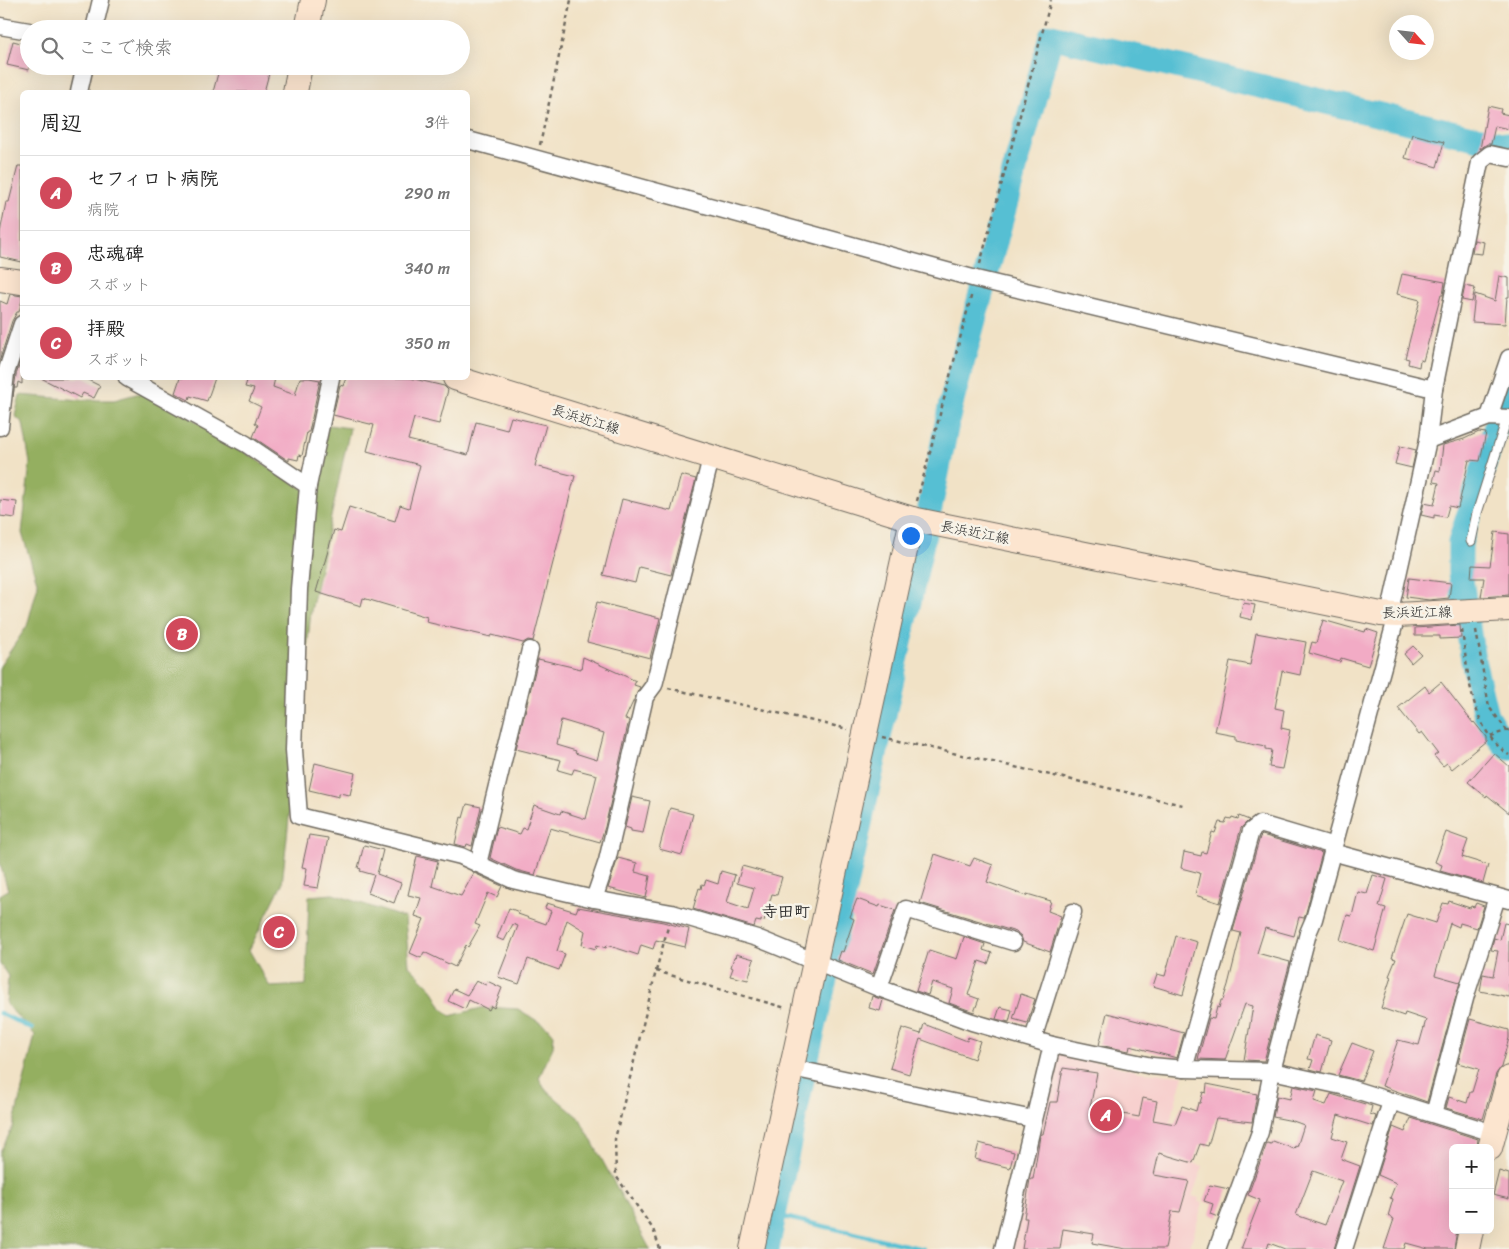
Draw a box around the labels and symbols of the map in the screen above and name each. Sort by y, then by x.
north arrow [1389,15,1434,60]
street label: 長浜近江線 [549,397,623,442]
street label: 長浜近江線 [938,514,1012,551]
your location [898,523,924,549]
street label: 長浜近江線 [1382,599,1452,626]
pin: B [166,615,198,653]
district label: 寺田町 [762,897,810,926]
pin: C [263,913,295,951]
pin: A [1090,1096,1122,1134]

